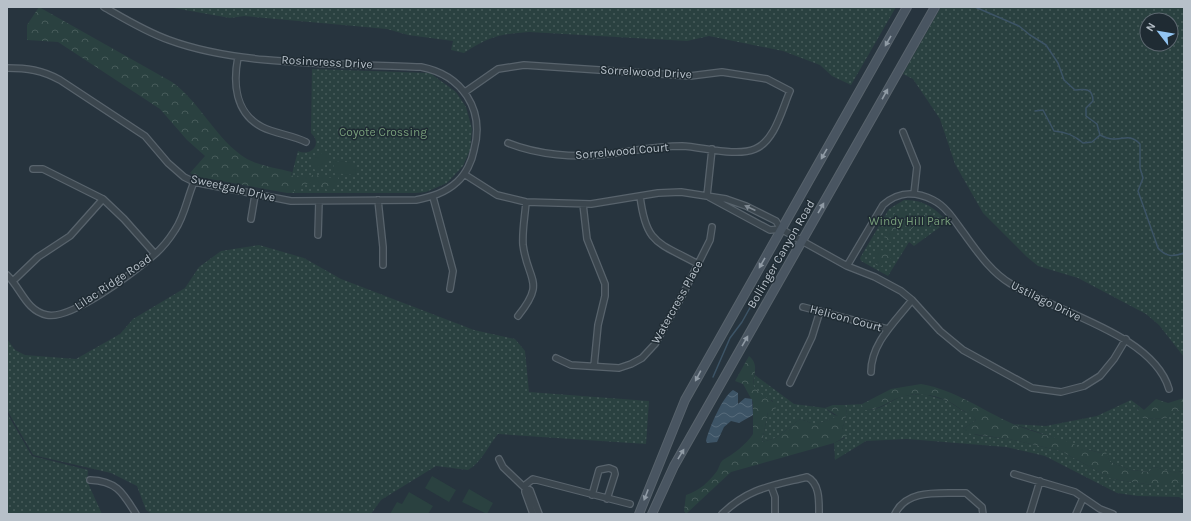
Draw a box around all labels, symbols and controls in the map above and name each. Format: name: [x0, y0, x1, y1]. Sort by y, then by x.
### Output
north arrow: [1139, 12, 1179, 52]
text: N: [1143, 20, 1158, 34]
one-way arrow: [885, 35, 892, 47]
street label: Rosincress Drive: [281, 53, 373, 71]
street label: Sorrelwood Drive: [600, 63, 692, 81]
one-way arrow: [882, 89, 889, 100]
park label: Coyote Crossing: [339, 125, 427, 139]
street label: Sorrelwood Court: [575, 140, 670, 162]
one-way arrow: [821, 148, 827, 160]
street label: Sweetgale Drive: [189, 171, 277, 205]
street label: Bollinger Canyon Road: [744, 197, 818, 311]
one-way arrow: [818, 202, 825, 213]
one-way arrow: [744, 205, 756, 211]
park label: Windy Hill Park: [869, 214, 952, 228]
street label: Lilac Ridge Road: [72, 251, 154, 313]
one-way arrow: [759, 257, 765, 269]
street label: Watercress Place: [648, 258, 706, 346]
street label: Ustilago Drive: [1009, 278, 1083, 324]
street label: Helicon Court: [808, 302, 884, 334]
one-way arrow: [742, 335, 749, 347]
one-way arrow: [695, 370, 701, 382]
one-way arrow: [678, 448, 685, 460]
one-way arrow: [643, 490, 649, 502]

